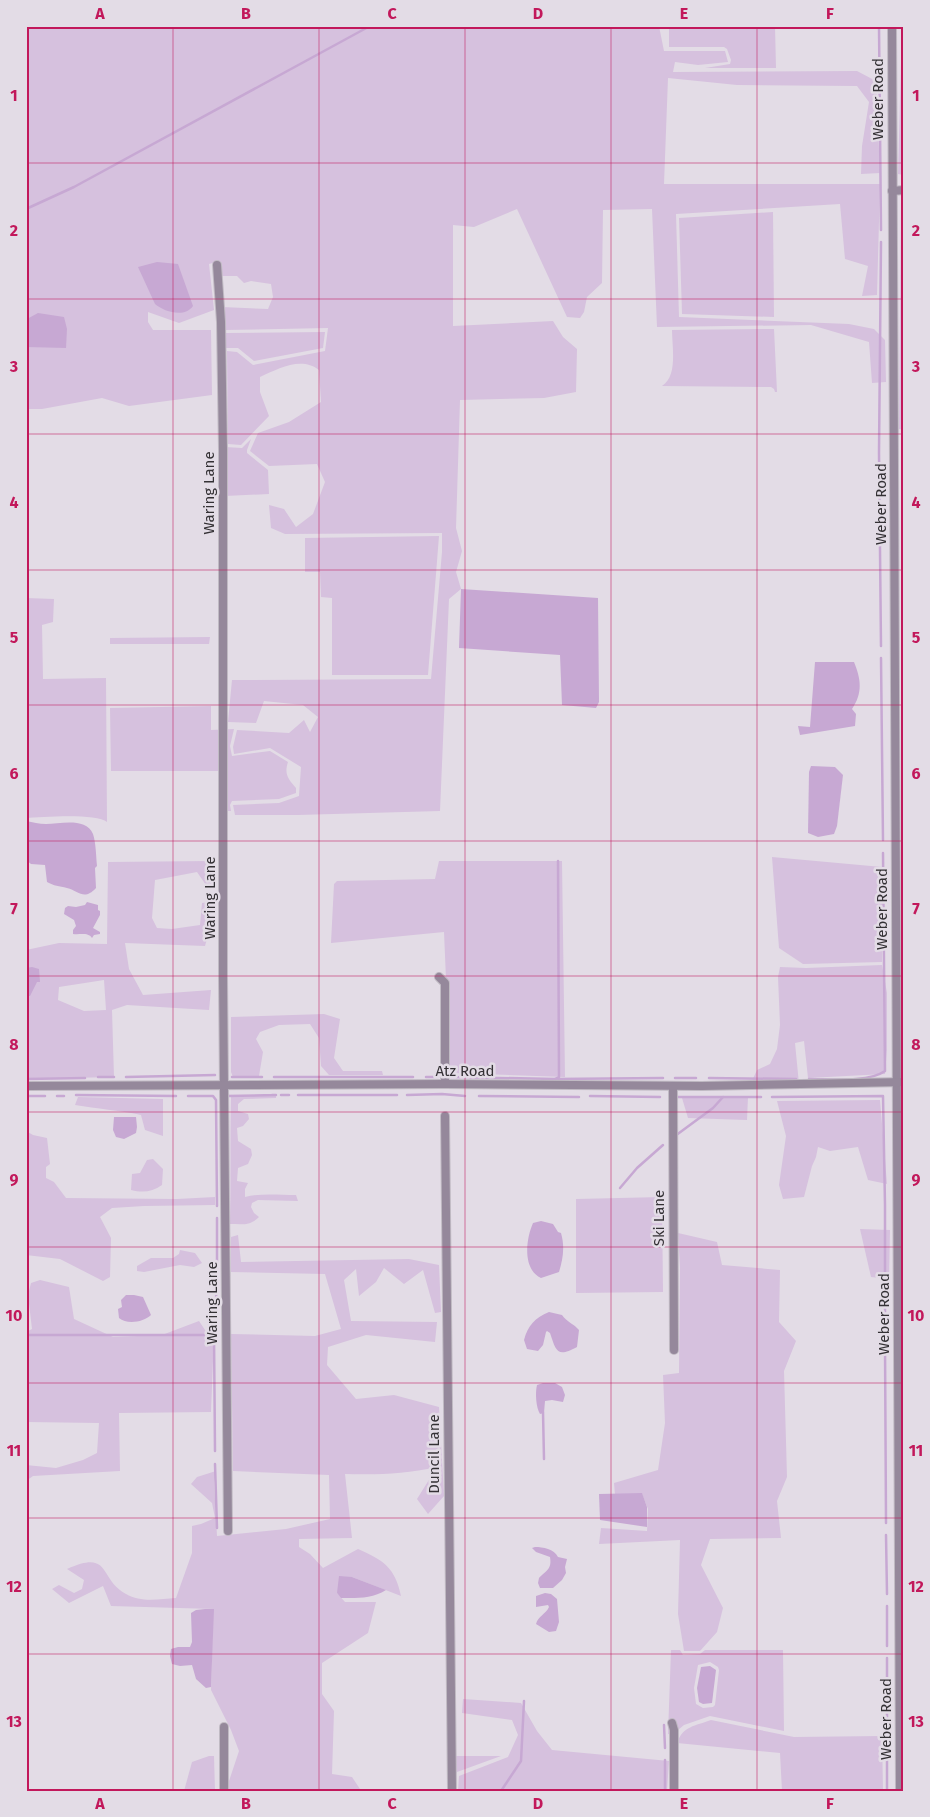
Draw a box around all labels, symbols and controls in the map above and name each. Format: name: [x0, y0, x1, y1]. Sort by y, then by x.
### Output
text: A: [94, 4, 105, 23]
text: B: [241, 4, 251, 23]
text: C: [387, 4, 397, 23]
text: D: [533, 4, 543, 23]
text: E: [680, 4, 688, 23]
text: F: [826, 4, 834, 23]
street label: Weber Road: [869, 58, 887, 140]
text: 1: [10, 86, 18, 105]
text: 1: [912, 86, 920, 105]
text: 2: [10, 221, 18, 240]
text: 2: [912, 221, 920, 240]
text: 3: [9, 357, 18, 376]
text: 3: [911, 357, 920, 376]
street label: Waring Lane: [200, 451, 218, 535]
street label: Weber Road: [872, 463, 890, 545]
text: 4: [9, 493, 19, 512]
text: 4: [911, 493, 921, 512]
text: 5: [10, 628, 19, 647]
text: 5: [912, 628, 921, 647]
text: 6: [9, 764, 19, 783]
text: 6: [911, 764, 921, 783]
street label: Waring Lane: [201, 856, 219, 940]
street label: Weber Road: [873, 868, 891, 950]
text: 7: [10, 899, 18, 918]
text: 7: [912, 899, 920, 918]
text: 8: [9, 1035, 19, 1054]
text: 8: [911, 1035, 921, 1054]
street label: Atz Road: [435, 1062, 495, 1080]
text: 9: [10, 1170, 19, 1189]
text: 9: [912, 1170, 921, 1189]
street label: Ski Lane: [650, 1190, 668, 1246]
street label: Waring Lane: [203, 1261, 221, 1345]
street label: Weber Road: [875, 1273, 893, 1355]
text: 10: [6, 1306, 22, 1325]
text: 10: [908, 1306, 924, 1325]
street label: Duncil Lane: [425, 1414, 443, 1494]
text: 11: [7, 1441, 21, 1460]
text: 11: [909, 1441, 923, 1460]
text: 12: [6, 1577, 22, 1596]
text: 12: [908, 1577, 924, 1596]
street label: Weber Road: [877, 1678, 895, 1760]
text: 13: [6, 1712, 22, 1731]
text: 13: [908, 1712, 924, 1731]
text: A: [94, 1794, 105, 1813]
text: B: [241, 1794, 251, 1813]
text: C: [387, 1794, 397, 1813]
text: D: [533, 1794, 543, 1813]
text: E: [680, 1794, 688, 1813]
text: F: [826, 1794, 834, 1813]

